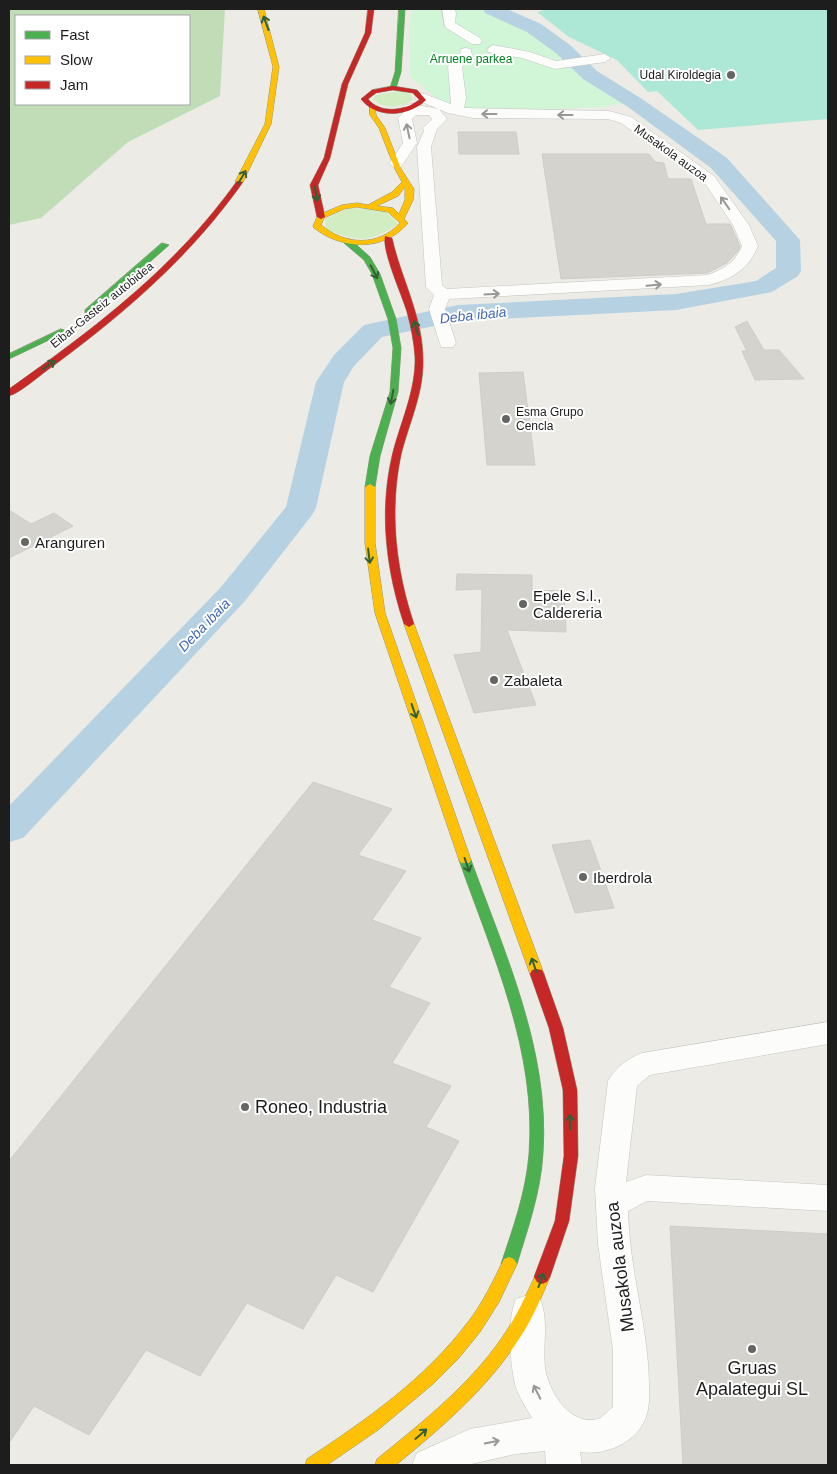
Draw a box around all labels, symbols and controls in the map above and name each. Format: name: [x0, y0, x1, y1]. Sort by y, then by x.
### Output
legend: [15, 15, 190, 105]
one-way arrow: [261, 16, 270, 31]
text: Fast: [60, 26, 90, 43]
text: Slow: [60, 51, 93, 68]
park label: Arruene parkea: [430, 52, 513, 66]
place label: Udal Kiroldegia: [640, 68, 721, 82]
marker: Udal Kiroldegia: [725, 69, 737, 81]
text: Jam: [60, 76, 88, 93]
one-way arrow: [481, 109, 497, 119]
one-way arrow: [558, 110, 574, 120]
street label: Musakola auzoa: [632, 122, 711, 185]
one-way arrow: [402, 124, 412, 140]
one-way arrow: [237, 171, 247, 185]
one-way arrow: [312, 185, 321, 201]
one-way arrow: [720, 196, 730, 210]
street label: Eibar-Gasteiz autobidea: [48, 259, 157, 351]
one-way arrow: [369, 264, 379, 279]
one-way arrow: [646, 280, 662, 289]
one-way arrow: [483, 289, 499, 298]
water label: Deba ibaia: [439, 304, 507, 326]
one-way arrow: [411, 321, 420, 337]
one-way arrow: [42, 360, 56, 370]
one-way arrow: [387, 388, 397, 404]
place label: Esma Grupo Cencla: [516, 405, 584, 433]
marker: Esma Grupo Cencla: [500, 413, 512, 425]
place label: Aranguren: [35, 534, 105, 551]
marker: Aranguren: [19, 536, 31, 548]
one-way arrow: [365, 547, 375, 563]
place label: Epele S.l., Caldereria: [533, 587, 603, 621]
water label: Deba ibaia: [175, 595, 233, 655]
marker: Epele S.l., Caldereria: [517, 598, 529, 610]
place label: Zabaleta: [504, 672, 563, 689]
marker: Zabaleta: [488, 674, 500, 686]
one-way arrow: [410, 703, 419, 719]
one-way arrow: [463, 857, 472, 872]
place label: Iberdrola: [593, 869, 653, 886]
marker: Iberdrola: [577, 871, 589, 883]
one-way arrow: [529, 958, 538, 973]
place label: Roneo, Industria: [255, 1097, 388, 1117]
marker: Roneo, Industria: [239, 1101, 251, 1113]
one-way arrow: [565, 1114, 575, 1130]
street label: Musakola auzoa: [602, 1200, 638, 1333]
one-way arrow: [537, 1273, 546, 1289]
marker: Gruas Apalategui SL: [746, 1343, 758, 1355]
place label: Gruas Apalategui SL: [696, 1358, 808, 1399]
one-way arrow: [532, 1385, 541, 1400]
one-way arrow: [414, 1429, 427, 1440]
one-way arrow: [483, 1437, 499, 1446]

